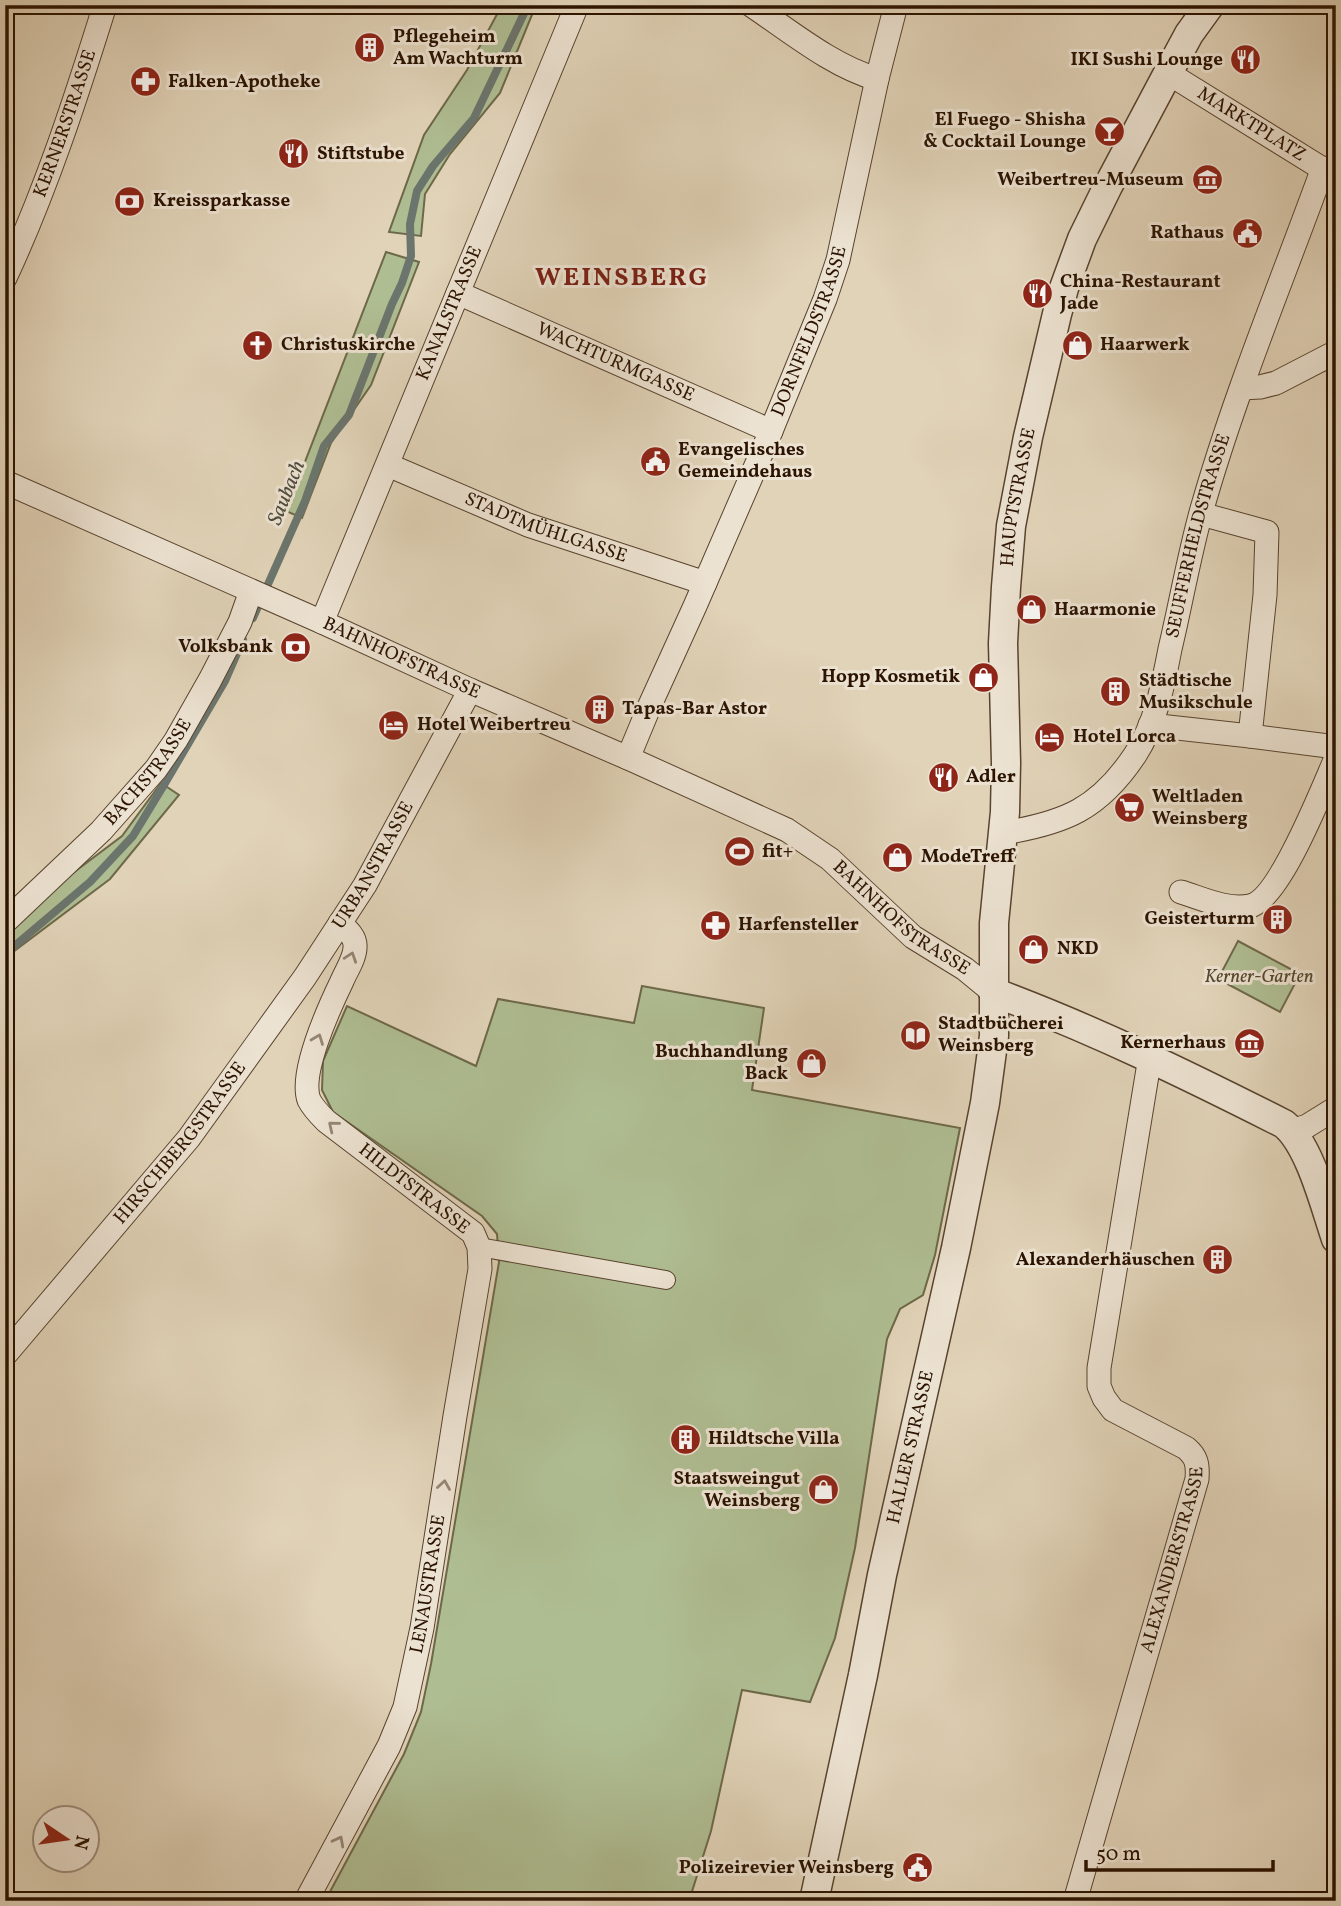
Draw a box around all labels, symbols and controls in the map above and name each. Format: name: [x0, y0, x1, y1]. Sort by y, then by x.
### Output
place label: Pflegeheim Am Wachturm: [393, 24, 523, 72]
building icon: Pflegeheim Am Wachturm: [353, 31, 387, 65]
restaurant icon: IKI Sushi Lounge: [1229, 43, 1263, 77]
street label: KERNERSTRASSE: [28, 46, 103, 201]
place label: IKI Sushi Lounge: [1071, 47, 1223, 73]
pharmacy icon: Falken-Apotheke: [128, 65, 162, 99]
place label: Falken-Apotheke: [168, 69, 321, 95]
street label: MARKTPLATZ: [1192, 81, 1311, 168]
place label: El Fuego - Shisha & Cocktail Lounge: [923, 107, 1086, 155]
bar icon: El Fuego - Shisha & Cocktail Lounge: [1092, 114, 1126, 148]
restaurant icon: Stiftstube: [277, 137, 311, 171]
place label: Stiftstube: [317, 141, 405, 167]
museum icon: Weibertreu-Museum: [1190, 163, 1224, 197]
place label: Weibertreu-Museum: [997, 167, 1184, 193]
bank icon: Kreissparkasse: [113, 184, 147, 218]
place label: Kreissparkasse: [153, 188, 290, 214]
public building icon: Rathaus: [1230, 216, 1264, 250]
place label: Rathaus: [1150, 220, 1224, 246]
street label: KANALSTRASSE: [410, 242, 489, 384]
street label: DORNFELDSTRASSE: [765, 244, 854, 420]
district label: WEINSBERG: [535, 260, 709, 296]
place label: China-Restaurant Jade: [1059, 269, 1221, 317]
restaurant icon: China-Restaurant Jade: [1020, 276, 1054, 310]
street label: WACHTURMGASSE: [532, 316, 699, 409]
church icon: Christuskirche: [241, 328, 275, 362]
shop icon: Haarwerk: [1060, 328, 1094, 362]
place label: Christuskirche: [281, 332, 415, 358]
place label: Haarwerk: [1100, 332, 1190, 358]
street label: HAUPTSTRASSE: [995, 425, 1043, 568]
street label: SEUFFERHELDSTRASSE: [1160, 431, 1237, 641]
place label: Evangelisches Gemeindehaus: [678, 437, 813, 485]
public building icon: Evangelisches Gemeindehaus: [638, 444, 672, 478]
water label: Saubach: [261, 456, 313, 530]
street label: STADTMÜHLGASSE: [460, 486, 630, 570]
shop icon: Haarmonie: [1014, 593, 1048, 627]
place label: Haarmonie: [1054, 597, 1156, 623]
street label: BAHNHOFSTRASSE: [318, 611, 484, 706]
bank icon: Volksbank: [279, 630, 313, 664]
place label: Volksbank: [178, 634, 273, 660]
shop icon: Hopp Kosmetik: [966, 660, 1000, 694]
place label: Hopp Kosmetik: [821, 664, 960, 690]
place label: Städtische Musikschule: [1139, 668, 1253, 716]
building icon: Städtische Musikschule: [1099, 675, 1133, 709]
building icon: Tapas-Bar Astor: [582, 692, 616, 726]
place label: Tapas-Bar Astor: [622, 696, 767, 722]
hotel icon: Hotel Weibertreu: [377, 708, 411, 742]
place label: Hotel Weibertreu: [417, 712, 571, 738]
street label: BACHSTRASSE: [98, 714, 199, 832]
hotel icon: Hotel Lorca: [1033, 720, 1067, 754]
place label: Hotel Lorca: [1073, 724, 1176, 750]
restaurant icon: Adler: [926, 760, 960, 794]
place label: Adler: [966, 764, 1016, 790]
place label: Weltladen Weinsberg: [1152, 784, 1248, 832]
supermarket icon: Weltladen Weinsberg: [1112, 791, 1146, 825]
street label: URBANSTRASSE: [326, 797, 421, 935]
sports icon: fit+: [722, 835, 756, 869]
place label: fit+: [762, 839, 793, 865]
shop icon: ModeTreff: [881, 840, 915, 874]
place label: ModeTreff: [921, 844, 1016, 870]
street label: BAHNHOFSTRASSE: [827, 855, 975, 982]
building icon: Geisterturm: [1261, 902, 1295, 936]
place label: Geisterturm: [1145, 906, 1255, 932]
pharmacy icon: Harfensteller: [698, 908, 732, 942]
place label: Harfensteller: [738, 912, 859, 938]
shop icon: NKD: [1017, 932, 1051, 966]
place label: NKD: [1057, 936, 1099, 962]
one-way arrow: [343, 952, 357, 964]
park label: Kerner-Garten: [1205, 964, 1314, 990]
place label: Stadtbücherei Weinsberg: [938, 1011, 1064, 1059]
library icon: Stadtbücherei Weinsberg: [898, 1018, 932, 1052]
museum icon: Kernerhaus: [1232, 1026, 1266, 1060]
place label: Kernerhaus: [1120, 1030, 1226, 1056]
one-way arrow: [310, 1034, 324, 1046]
place label: Buchhandlung Back: [655, 1039, 788, 1087]
shop icon: Buchhandlung Back: [794, 1046, 828, 1080]
street label: HIRSCHBERGSTRASSE: [108, 1057, 253, 1230]
one-way arrow: [329, 1122, 341, 1135]
street label: HILDTSTRASSE: [353, 1137, 475, 1241]
building icon: Alexanderhäuschen: [1201, 1243, 1235, 1277]
place label: Alexanderhäuschen: [1016, 1247, 1195, 1273]
street label: HALLER STRASSE: [881, 1368, 941, 1526]
building icon: Hildtsche Villa: [668, 1422, 702, 1456]
place label: Hildtsche Villa: [708, 1426, 840, 1452]
place label: Staatsweingut Weinsberg: [674, 1466, 800, 1514]
street label: ALEXANDERSTRASSE: [1134, 1466, 1210, 1656]
shop icon: Staatsweingut Weinsberg: [806, 1473, 840, 1507]
one-way arrow: [436, 1479, 451, 1491]
street label: LENAUSTRASSE: [404, 1513, 452, 1656]
north arrow: [32, 1804, 102, 1874]
scale bar: [1086, 1829, 1273, 1873]
text: N: [66, 1833, 95, 1852]
one-way arrow: [330, 1835, 344, 1848]
text: 50 m: [1096, 1840, 1141, 1869]
public building icon: Polizeirevier Weinsberg: [900, 1851, 934, 1885]
place label: Polizeirevier Weinsberg: [679, 1855, 894, 1881]

